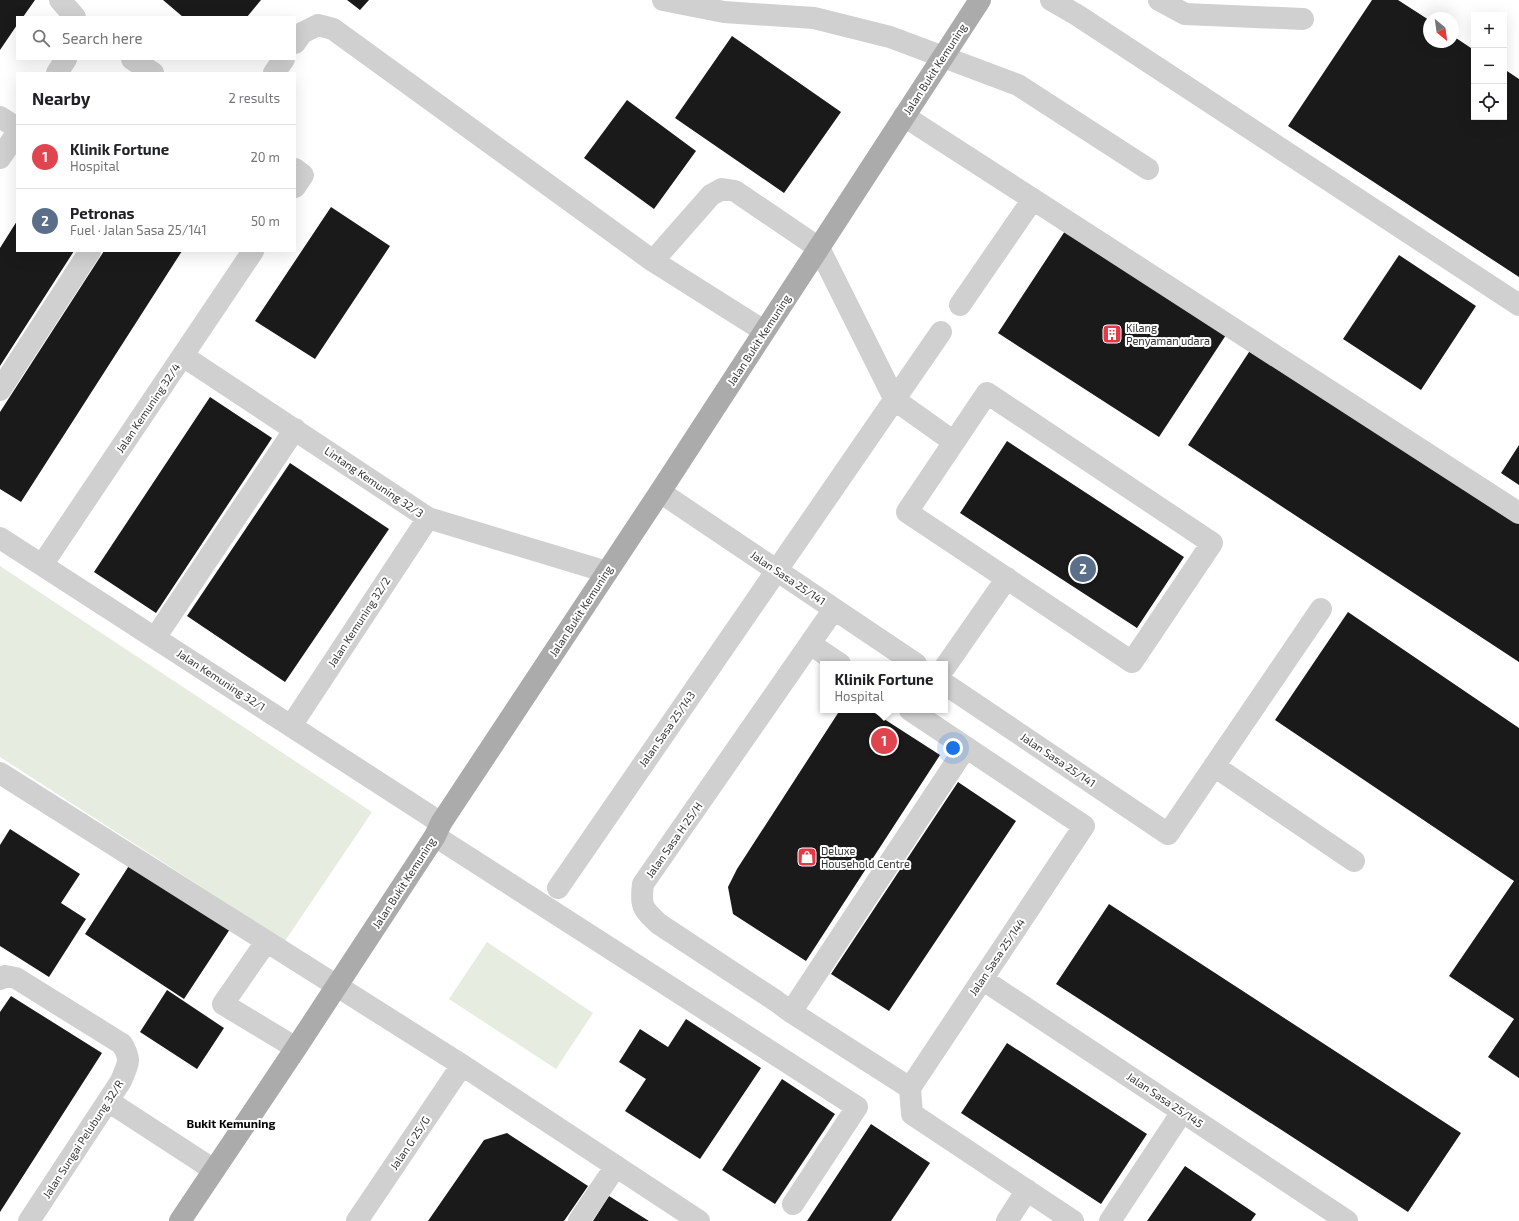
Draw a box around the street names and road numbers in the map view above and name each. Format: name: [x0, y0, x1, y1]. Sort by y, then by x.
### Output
street label: Jalan Bukit Kemuning: [900, 21, 969, 117]
street label: Jalan Bukit Kemuning: [724, 292, 793, 388]
street label: Jalan Kemuning 32/4: [113, 360, 182, 455]
street label: Lintang Kemuning 32/3: [322, 444, 426, 520]
street label: Jalan Sasa 25/141: [748, 548, 828, 607]
street label: Jalan Bukit Kemuning: [546, 563, 615, 659]
street label: Jalan Kemuning 32/2: [325, 574, 392, 669]
street label: Jalan Kemuning 32/1: [175, 646, 268, 713]
street label: Jalan Sasa 25/143: [636, 688, 698, 769]
street label: Jalan Sasa 25/141: [1018, 730, 1098, 789]
street label: Jalan Sasa H 25/H: [643, 799, 704, 880]
street label: Jalan Bukit Kemuning: [369, 835, 438, 931]
street label: Jalan Sasa 25/144: [966, 916, 1027, 998]
street label: Jalan Sasa 25/145: [1125, 1069, 1206, 1130]
street label: Jalan Sungai Pelubung 32/R: [39, 1077, 126, 1200]
street label: Jalan G 25/G: [387, 1113, 432, 1172]

